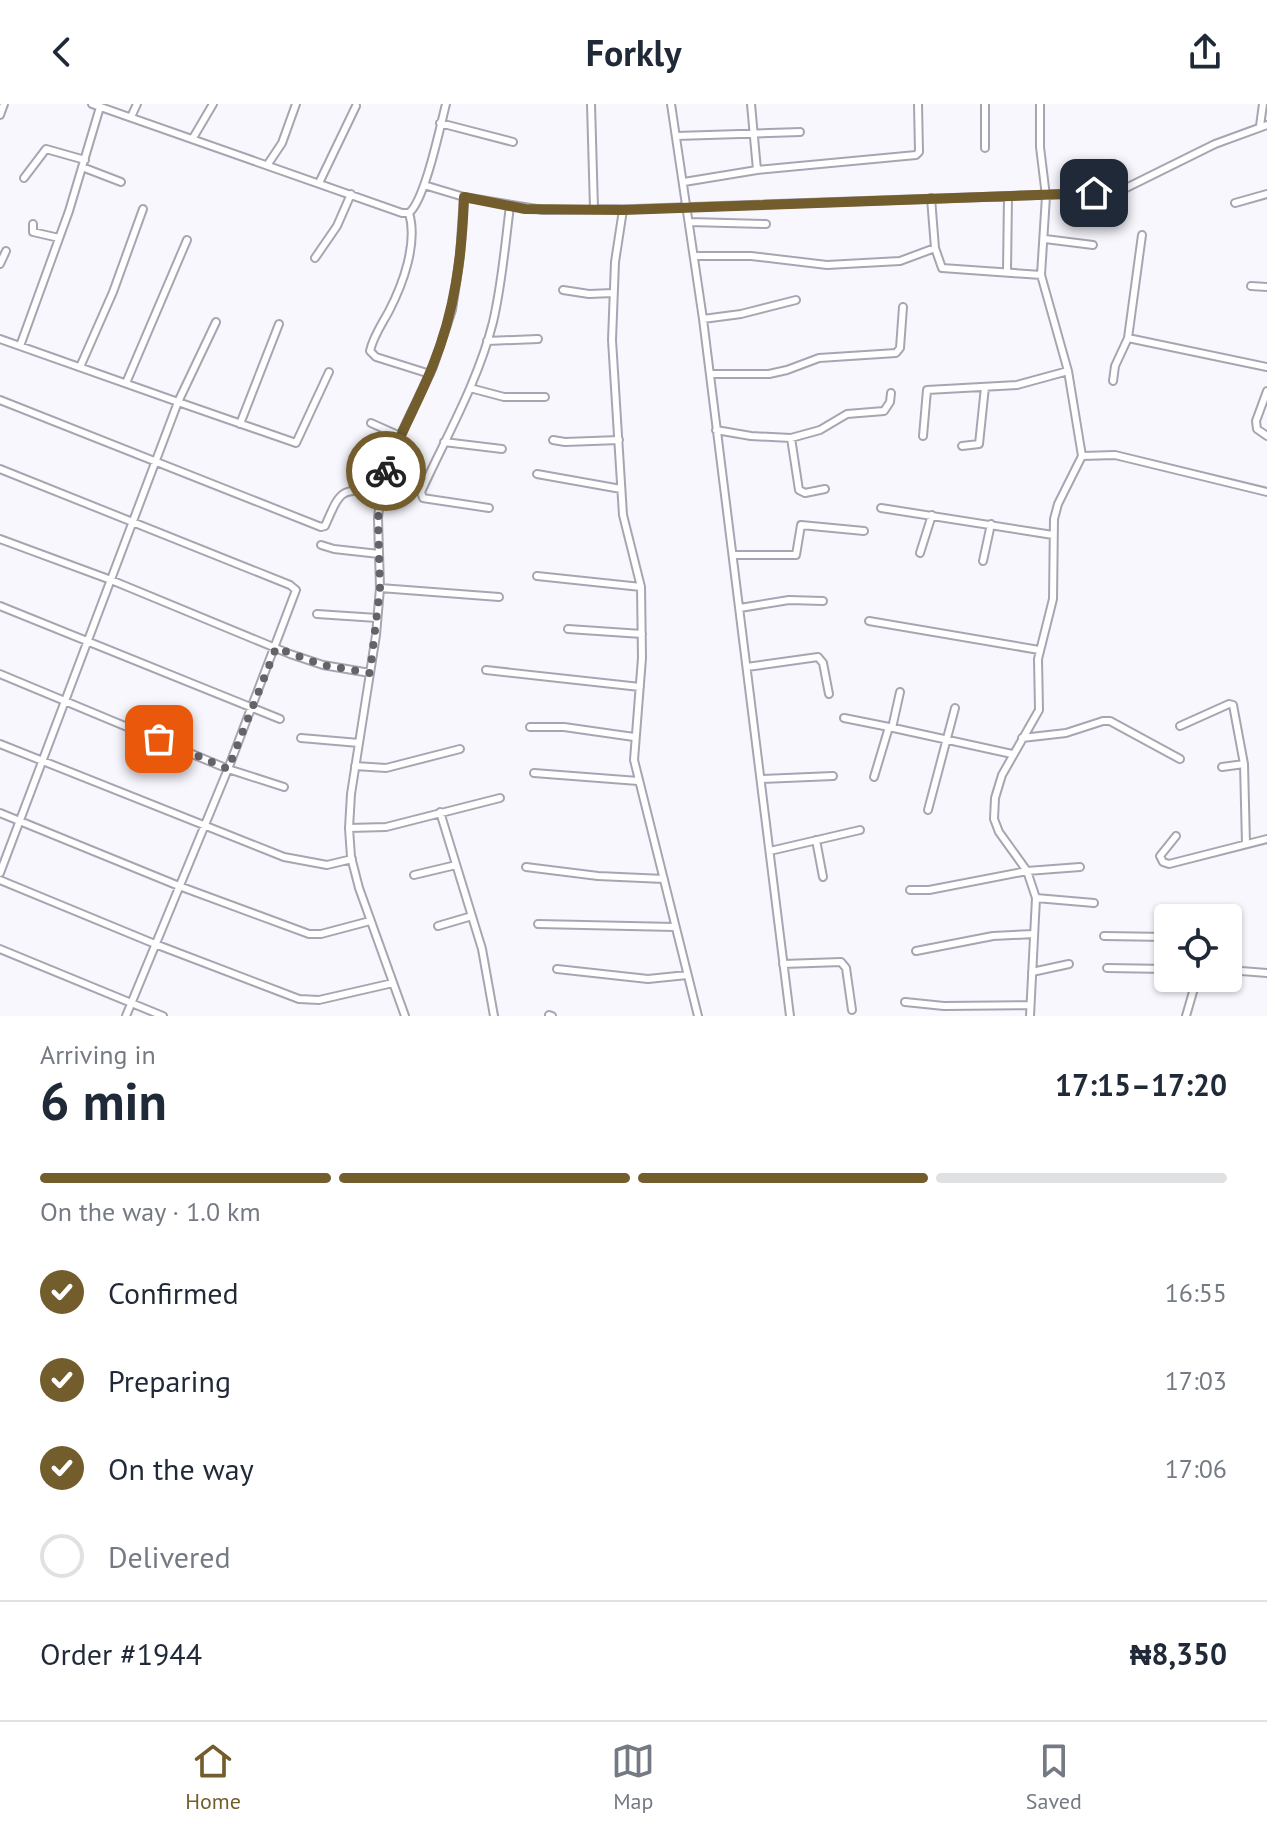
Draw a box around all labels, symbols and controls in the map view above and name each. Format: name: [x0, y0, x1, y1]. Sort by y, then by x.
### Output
text: Forkly: [586, 29, 681, 76]
icon: back: [40, 30, 84, 74]
icon: share: [1183, 30, 1227, 74]
pin: [1060, 159, 1128, 227]
icon: home: [1072, 171, 1116, 215]
courier: [346, 431, 426, 511]
icon: bike: [364, 449, 408, 493]
pin: [125, 705, 193, 773]
icon: bag: [137, 717, 181, 761]
map controls: [1154, 904, 1242, 992]
button: locate: [1154, 904, 1242, 992]
text: Arriving in: [40, 1038, 156, 1071]
text: 17:15–17:20: [1055, 1065, 1227, 1104]
text: 6 min: [40, 1067, 167, 1134]
text: On the way · 1.0 km: [40, 1195, 261, 1228]
icon: check: [40, 1270, 84, 1314]
text: Confirmed: [108, 1273, 239, 1312]
text: 16:55: [1165, 1276, 1227, 1309]
icon: check: [40, 1358, 84, 1402]
text: Preparing: [108, 1361, 231, 1400]
text: 17:03: [1165, 1364, 1227, 1397]
icon: check: [40, 1446, 84, 1490]
text: On the way: [108, 1449, 254, 1488]
text: 17:06: [1165, 1452, 1227, 1485]
text: Delivered: [108, 1537, 231, 1576]
text: Order #1944: [40, 1634, 202, 1673]
text: ₦8,350: [1130, 1634, 1227, 1673]
tab: Home: [185, 1739, 241, 1815]
tab: Map: [611, 1739, 655, 1815]
tab: Saved: [1026, 1739, 1082, 1815]

